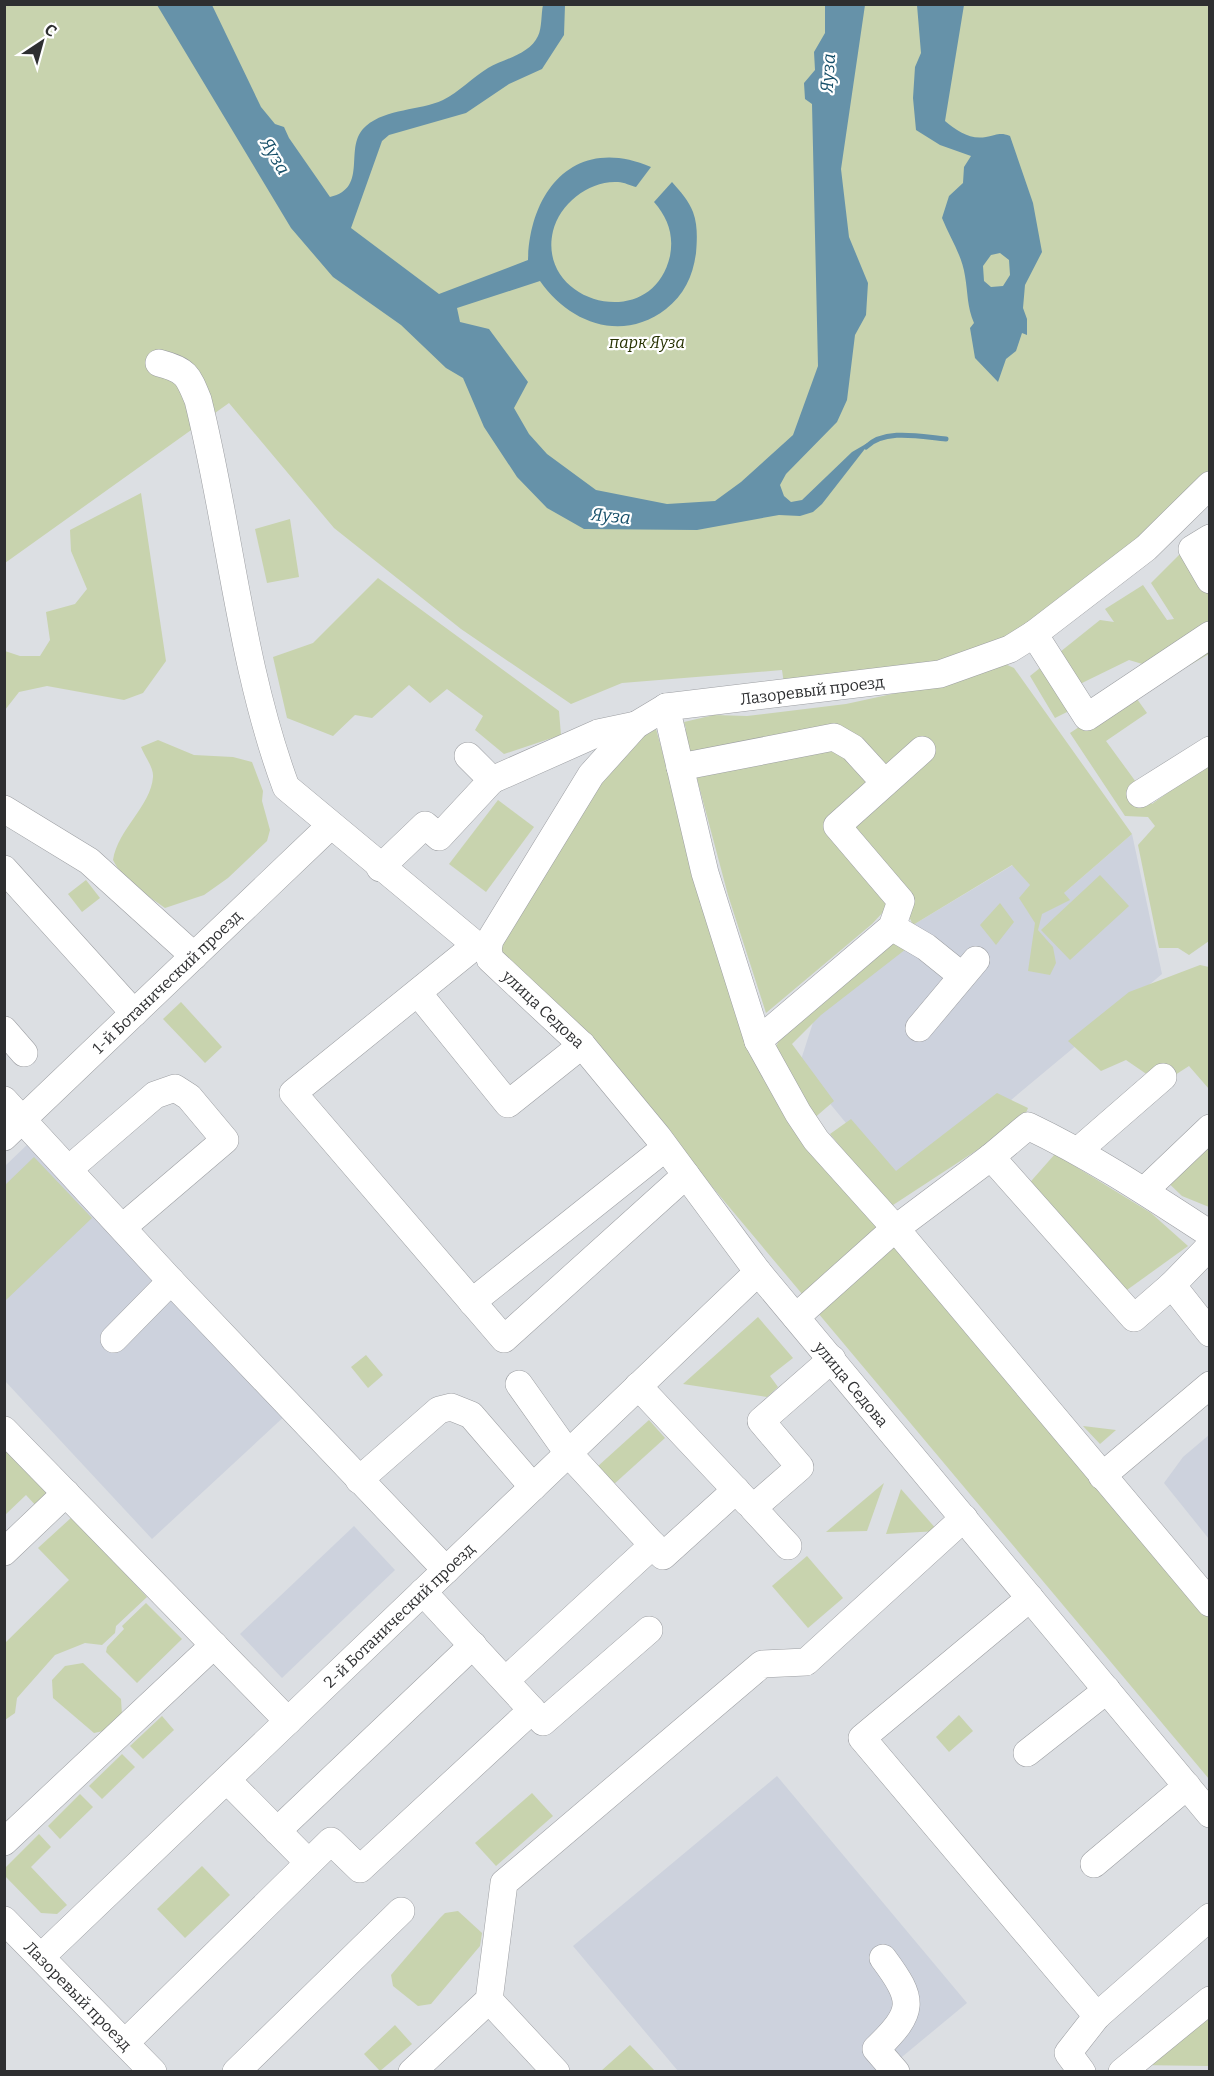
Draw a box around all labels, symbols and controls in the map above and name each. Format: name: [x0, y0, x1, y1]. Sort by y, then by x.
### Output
north arrow: [12, 12, 72, 72]
text: С: [41, 20, 60, 41]
water label: Яуза: [816, 53, 840, 94]
water label: Яуза: [255, 133, 295, 179]
park label: парк Яуза: [608, 333, 685, 352]
water label: Яуза: [589, 503, 632, 529]
street label: Лазоревый проезд: [739, 672, 886, 709]
street label: 1-й Ботанический проезд: [89, 906, 246, 1058]
street label: улица Седова: [498, 966, 588, 1052]
street label: улица Седова: [809, 1337, 892, 1431]
street label: 2-й Ботанический проезд: [320, 1539, 479, 1692]
street label: Лазоревый проезд: [20, 1937, 136, 2055]

